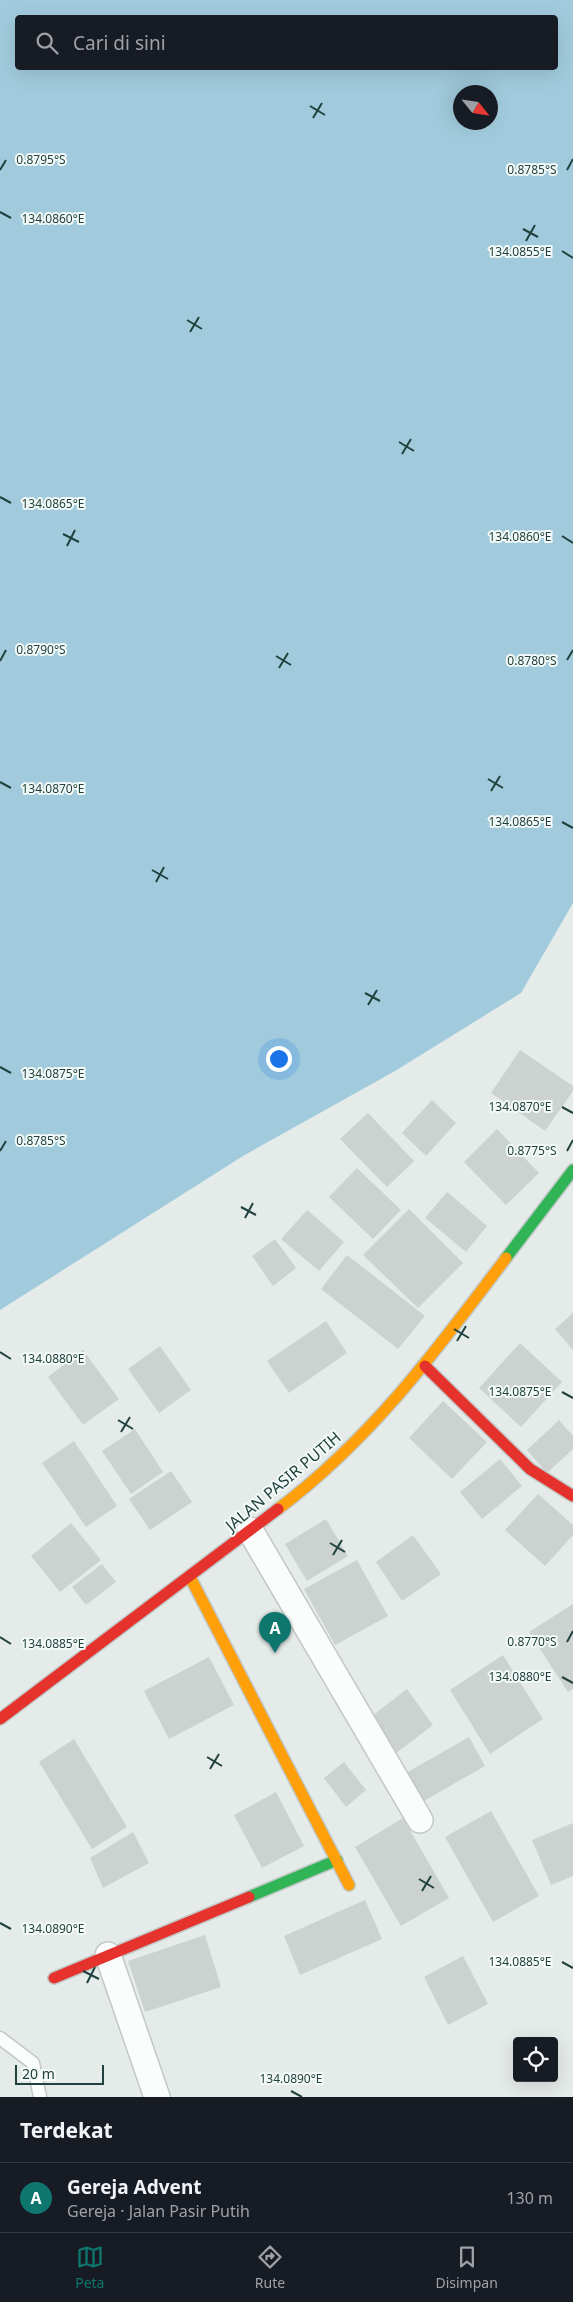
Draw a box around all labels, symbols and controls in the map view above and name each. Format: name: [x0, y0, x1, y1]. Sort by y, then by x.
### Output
search box: [15, 15, 558, 70]
icon: search: [33, 29, 61, 57]
text: Cari di sini: [73, 30, 166, 56]
north arrow: [453, 85, 498, 130]
text: 0.8795°S: [16, 151, 66, 168]
text: 0.8785°S: [507, 161, 557, 178]
text: 134.0860°E: [21, 210, 85, 227]
text: 134.0855°E: [488, 243, 552, 260]
text: 134.0865°E: [21, 495, 85, 512]
text: 134.0860°E: [488, 528, 552, 545]
text: 0.8790°S: [16, 641, 66, 658]
text: 0.8780°S: [507, 652, 557, 669]
text: 134.0870°E: [21, 780, 85, 797]
text: 134.0865°E: [488, 813, 552, 830]
your location: [266, 1046, 292, 1072]
text: 134.0875°E: [21, 1065, 85, 1082]
text: 134.0870°E: [488, 1098, 552, 1115]
text: 0.8785°S: [16, 1132, 66, 1149]
text: 0.8775°S: [507, 1142, 557, 1159]
text: 134.0880°E: [21, 1350, 85, 1367]
text: 134.0875°E: [488, 1383, 552, 1400]
street label: JALAN PASIR PUTIH: [219, 1426, 345, 1537]
pin: A: [259, 1612, 291, 1653]
text: 0.8770°S: [507, 1633, 557, 1650]
text: 134.0885°E: [21, 1635, 85, 1652]
text: 134.0880°E: [488, 1668, 552, 1685]
text: 134.0890°E: [21, 1920, 85, 1937]
text: 134.0885°E: [488, 1953, 552, 1970]
map controls: [513, 2037, 558, 2082]
button: locate: [513, 2037, 558, 2082]
scale bar: [15, 2062, 104, 2085]
text: 20 m: [22, 2064, 55, 2083]
text: 134.0890°E: [259, 2070, 323, 2087]
text: Terdekat: [20, 2116, 113, 2144]
text: Gereja Advent: [67, 2174, 201, 2200]
text: A: [30, 2187, 42, 2209]
text: 130 m: [506, 2187, 553, 2209]
text: Gereja · Jalan Pasir Putih: [67, 2200, 250, 2222]
tab: Peta: [75, 2243, 104, 2292]
tab: Rute: [255, 2243, 285, 2292]
tab: Disimpan: [435, 2243, 498, 2292]

